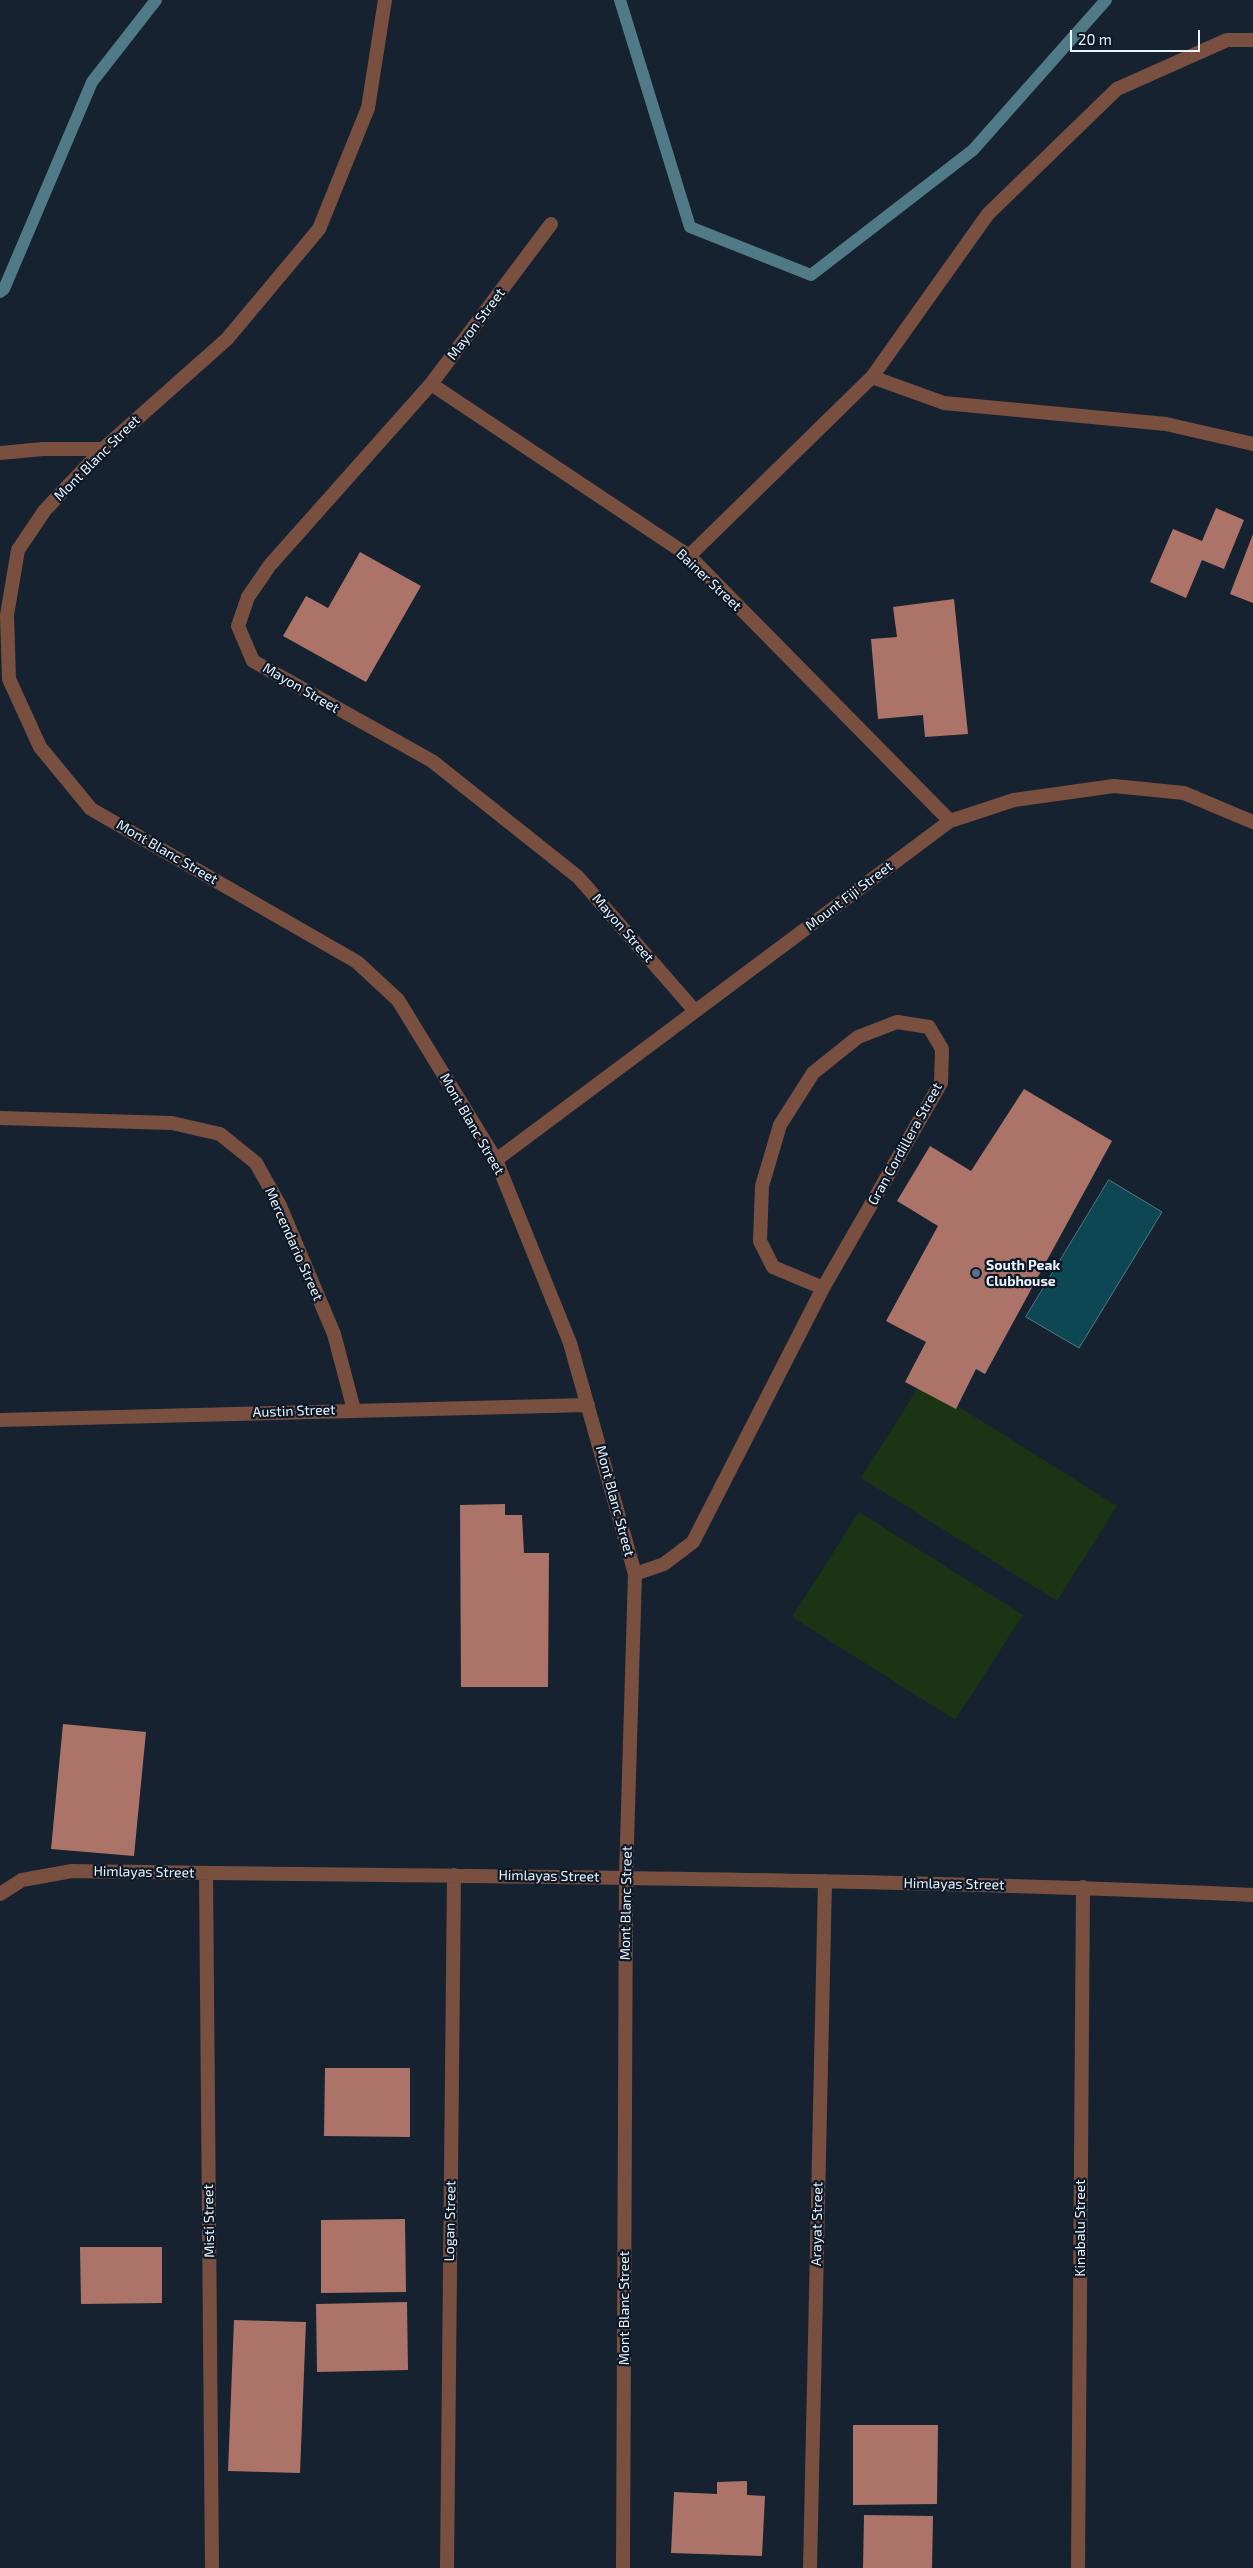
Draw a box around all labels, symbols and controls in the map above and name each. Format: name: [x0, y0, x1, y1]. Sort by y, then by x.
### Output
scale bar: [1073, 20, 1203, 52]
text: 20 m: [1078, 30, 1112, 48]
street label: Mayon Street: [444, 285, 508, 363]
street label: Mont Blanc Street: [51, 412, 143, 504]
street label: Bainer Street: [673, 546, 745, 614]
street label: Mayon Street: [260, 659, 342, 717]
street label: Mont Blanc Street: [113, 816, 221, 888]
street label: Mount Fiji Street: [802, 858, 896, 934]
street label: Mayon Street: [589, 890, 657, 966]
street label: Mont Blanc Street: [436, 1070, 508, 1178]
street label: Gran Cordillera Street: [864, 1080, 946, 1208]
street label: Mercendario Street: [261, 1185, 327, 1303]
place label: South Peak Clubhouse: [986, 1257, 1060, 1290]
marker: South Peak Clubhouse: [970, 1267, 982, 1279]
street label: Austin Street: [252, 1401, 336, 1421]
street label: Mont Blanc Street: [592, 1444, 638, 1558]
street label: Mont Blanc Street: [617, 1846, 635, 1960]
street label: Himlayas Street: [93, 1863, 195, 1881]
street label: Himlayas Street: [498, 1867, 600, 1885]
street label: Himlayas Street: [903, 1875, 1005, 1893]
street label: Kinabalu Street: [1072, 2179, 1088, 2277]
street label: Logan Street: [441, 2181, 459, 2261]
street label: Arayat Street: [808, 2182, 826, 2266]
street label: Misti Street: [200, 2184, 218, 2258]
street label: Mont Blanc Street: [616, 2251, 632, 2365]

